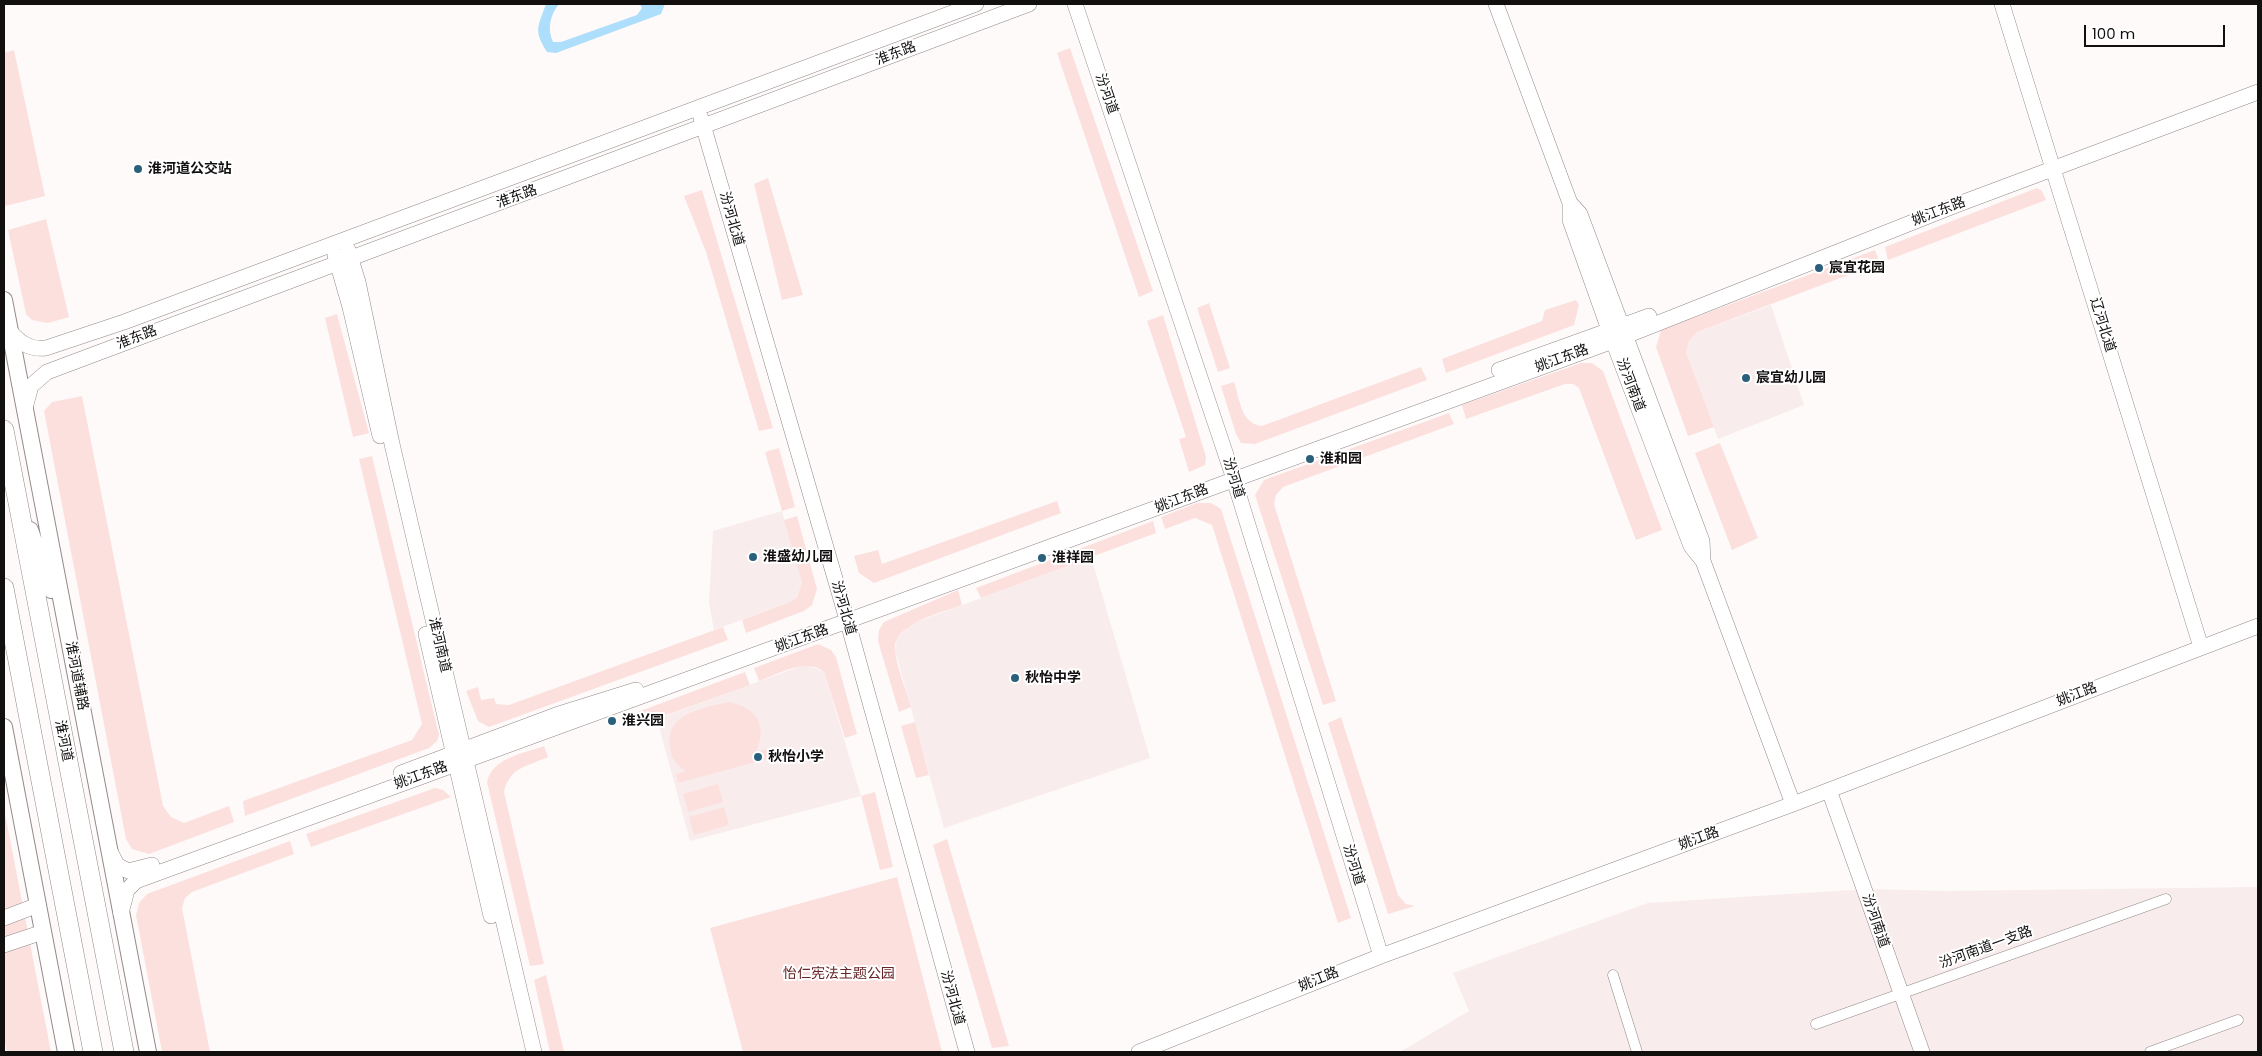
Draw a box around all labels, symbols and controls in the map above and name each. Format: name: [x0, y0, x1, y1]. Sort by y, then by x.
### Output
scale bar: [2087, 15, 2228, 47]
text: 100 m: [2092, 23, 2135, 44]
street label: 淮东路: [873, 39, 919, 69]
street label: 汾河道: [1091, 71, 1121, 117]
place label: 淮河道公交站: [148, 161, 232, 177]
marker: 淮河道公交站: [132, 163, 144, 175]
street label: 淮东路: [494, 182, 540, 212]
street label: 汾河北道: [715, 190, 747, 248]
street label: 姚江东路: [1910, 194, 1968, 230]
place label: 宸宜花园: [1829, 260, 1885, 276]
marker: 宸宜花园: [1813, 262, 1825, 274]
street label: 辽河北道: [2086, 296, 2118, 354]
street label: 淮东路: [114, 323, 160, 353]
street label: 姚江东路: [1533, 342, 1591, 376]
street label: 汾河南道: [1612, 356, 1648, 414]
place label: 宸宜幼儿园: [1756, 370, 1826, 386]
marker: 宸宜幼儿园: [1740, 372, 1752, 384]
place label: 淮和园: [1320, 451, 1362, 467]
marker: 淮和园: [1304, 453, 1316, 465]
street label: 汾河道: [1219, 455, 1247, 501]
street label: 姚江东路: [1153, 481, 1211, 517]
place label: 淮盛幼儿园: [763, 549, 833, 565]
place label: 淮祥园: [1052, 550, 1094, 566]
marker: 淮盛幼儿园: [747, 551, 759, 563]
marker: 淮祥园: [1036, 552, 1048, 564]
street label: 汾河北道: [827, 579, 859, 637]
street label: 淮河南道: [425, 616, 453, 674]
street label: 姚江东路: [773, 622, 831, 656]
street label: 淮河道辅路: [61, 640, 91, 712]
place label: 秋怡中学: [1025, 670, 1081, 686]
marker: 秋怡中学: [1009, 672, 1021, 684]
street label: 姚江路: [2054, 680, 2100, 710]
place label: 淮兴园: [622, 713, 664, 729]
marker: 淮兴园: [606, 715, 618, 727]
street label: 淮河道: [51, 719, 75, 763]
place label: 秋怡小学: [768, 749, 824, 765]
marker: 秋怡小学: [752, 751, 764, 763]
street label: 姚江东路: [392, 759, 450, 793]
street label: 姚江路: [1676, 824, 1722, 854]
street label: 汾河道: [1339, 842, 1367, 888]
street label: 汾河南道: [1858, 892, 1892, 950]
street label: 汾河南道一支路: [1937, 923, 2035, 973]
street label: 姚江路: [1296, 964, 1342, 996]
park label: 怡仁宪法主题公园: [783, 966, 895, 982]
street label: 汾河北道: [937, 969, 967, 1027]

